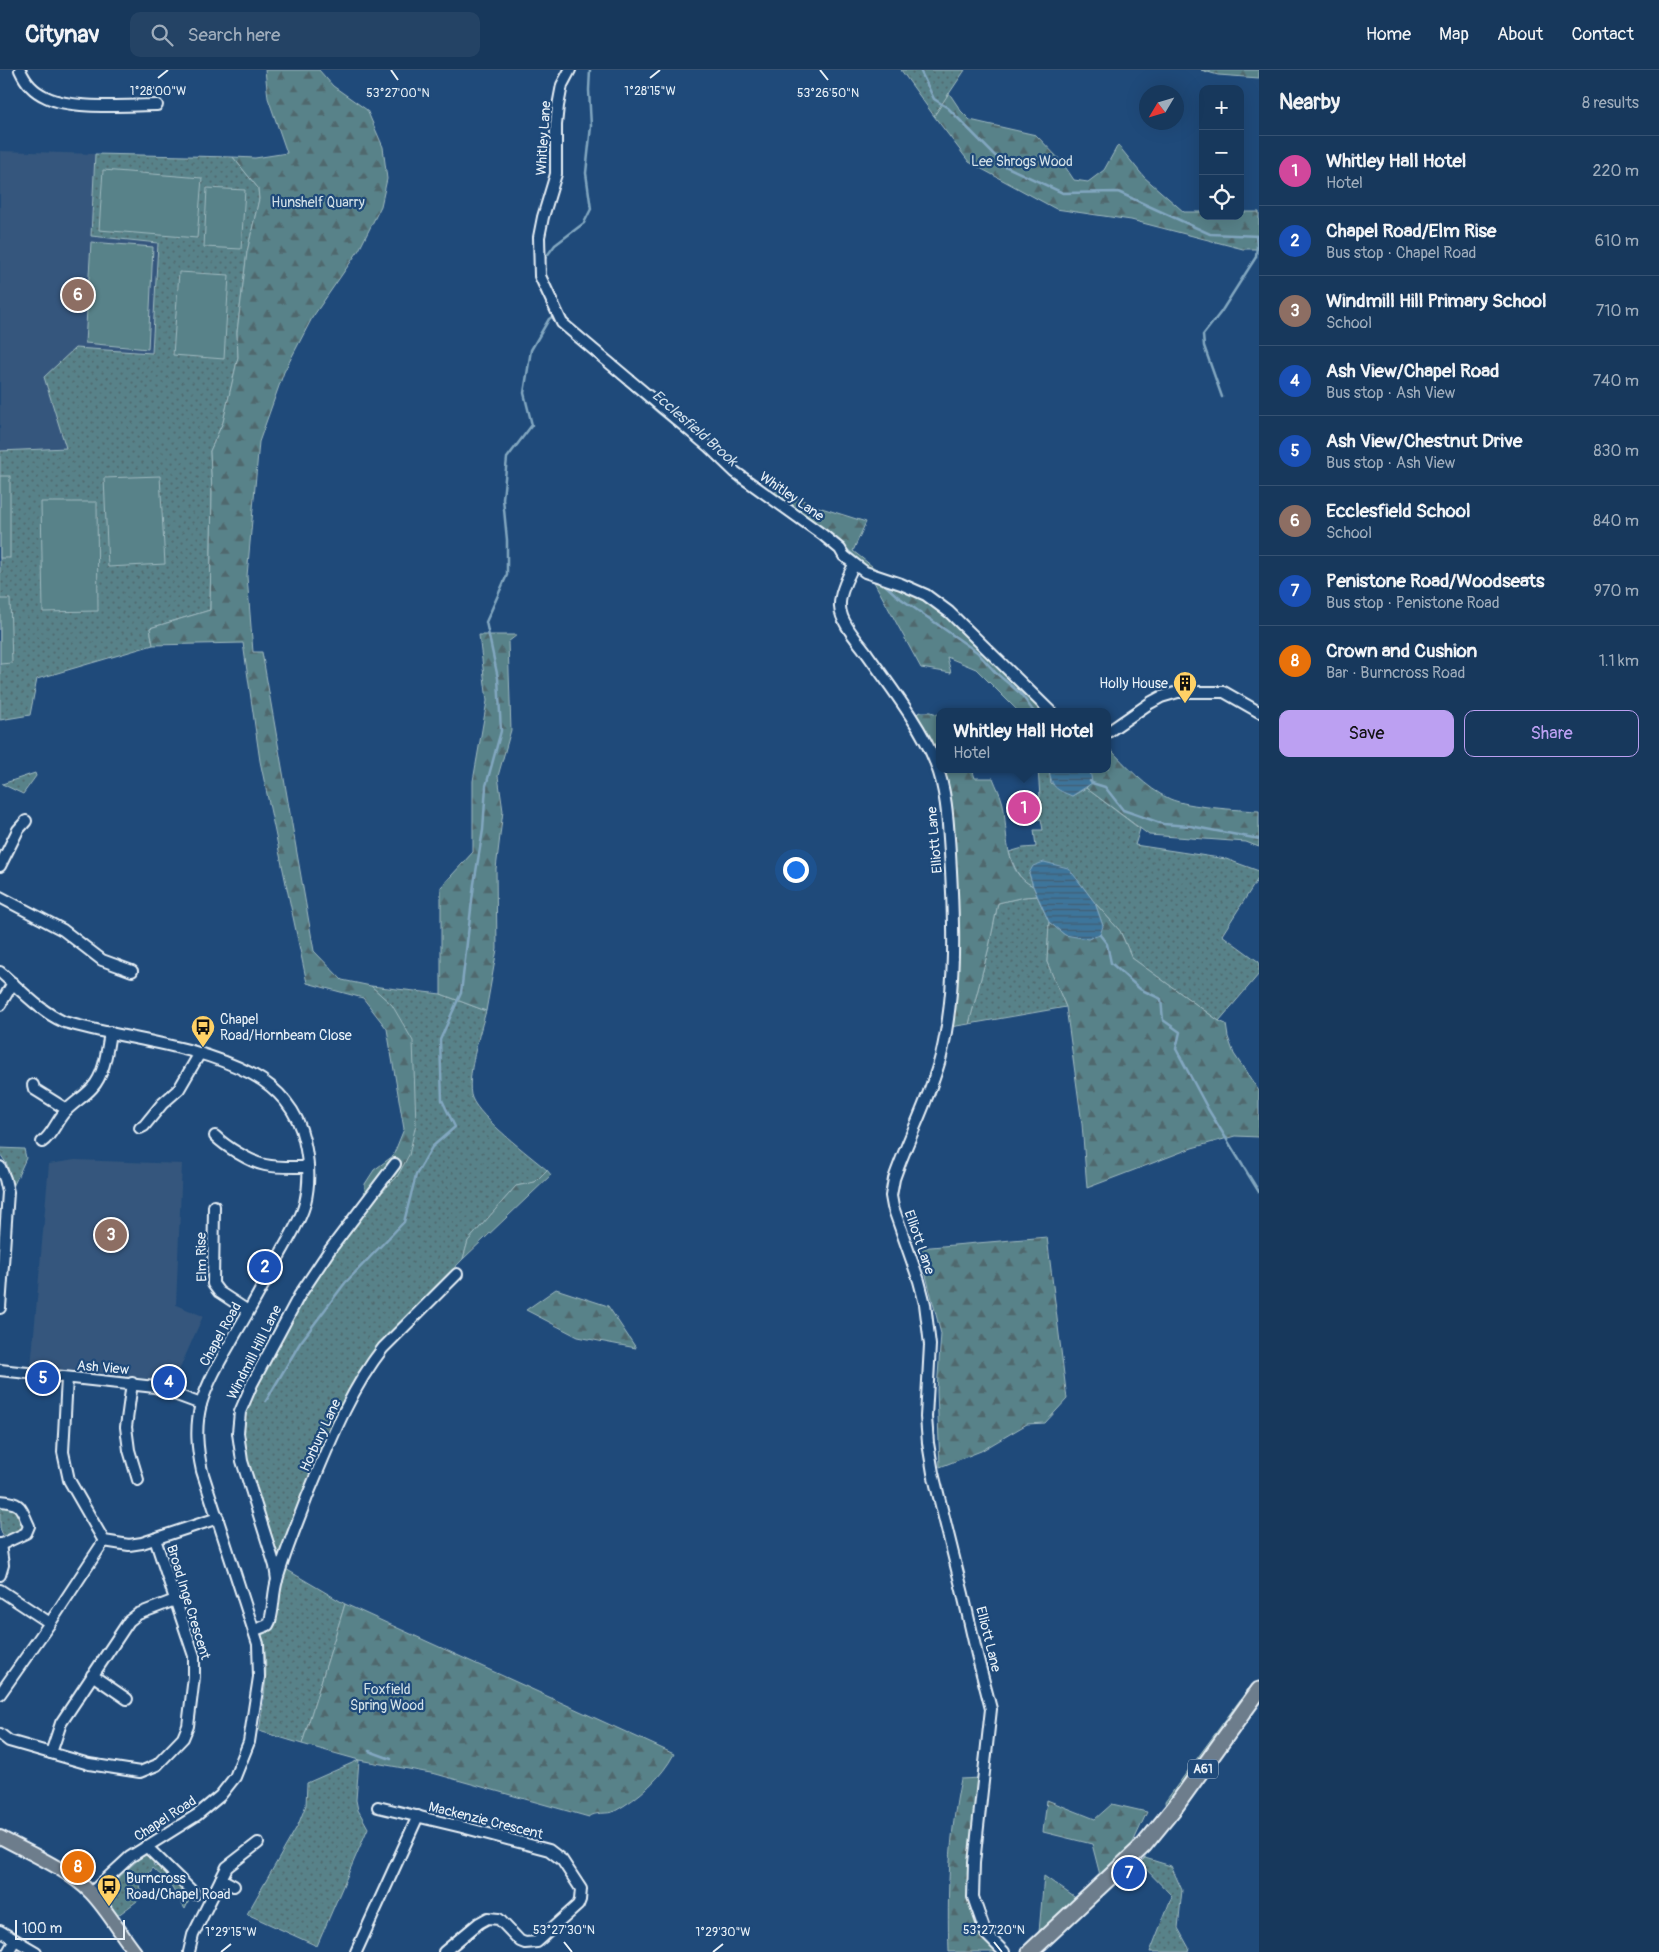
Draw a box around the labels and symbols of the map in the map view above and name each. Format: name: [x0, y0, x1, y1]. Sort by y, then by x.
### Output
text: 1°28'00"W: [130, 84, 186, 99]
text: 1°28'15"W: [624, 84, 676, 99]
north arrow: [1139, 85, 1184, 130]
text: 53°27'00"N: [366, 86, 430, 101]
text: 53°26'50"N: [797, 86, 859, 101]
street label: Whitley Lane: [532, 100, 555, 176]
park label: Lee Shrogs Wood: [971, 153, 1073, 170]
park label: Hunshelf Quarry: [271, 194, 365, 211]
pin: 6: [62, 276, 94, 314]
water label: Ecclesfield Brook: [648, 386, 743, 472]
street label: Whitley Lane: [756, 468, 827, 525]
building icon: Holly House: [1172, 670, 1198, 704]
place label: Holly House: [1099, 675, 1168, 692]
pin: 1: [1008, 789, 1040, 827]
street label: Elliott Lane: [923, 806, 946, 874]
your location: [783, 857, 809, 883]
place label: Chapel Road/Hornbeam Close: [220, 1011, 352, 1044]
bus stop icon: Chapel Road/Hornbeam Close: [190, 1014, 216, 1048]
street label: Elliott Lane: [901, 1208, 939, 1277]
pin: 3: [95, 1216, 127, 1254]
street label: Elm Rise: [193, 1232, 210, 1282]
pin: 2: [249, 1248, 281, 1286]
street label: Chapel Road: [196, 1299, 245, 1369]
street label: Windmill Hill Lane: [223, 1302, 286, 1402]
street label: Ash View: [76, 1357, 130, 1378]
pin: 5: [27, 1359, 59, 1397]
pin: 4: [153, 1363, 185, 1401]
street label: Horbury Lane: [296, 1396, 345, 1474]
street label: Broad Inge Crescent: [163, 1543, 214, 1662]
street label: Elliott Lane: [972, 1605, 1005, 1674]
park label: Foxfield Spring Wood: [350, 1681, 424, 1714]
road number: A61: [1188, 1760, 1218, 1778]
street label: Chapel Road: [131, 1792, 200, 1845]
street label: Mackenzie Crescent: [427, 1798, 545, 1843]
pin: 8: [62, 1848, 94, 1886]
pin: 7: [1113, 1854, 1145, 1892]
place label: Burncross Road/Chapel Road: [126, 1870, 231, 1903]
bus stop icon: Burncross Road/Chapel Road: [96, 1873, 122, 1907]
scale bar: [15, 1917, 125, 1940]
text: 53°27'30"N: [533, 1923, 595, 1938]
text: 53°27'20"N: [963, 1923, 1025, 1938]
text: 1°29'15"W: [205, 1925, 257, 1940]
text: 1°29'30"W: [695, 1925, 751, 1940]

